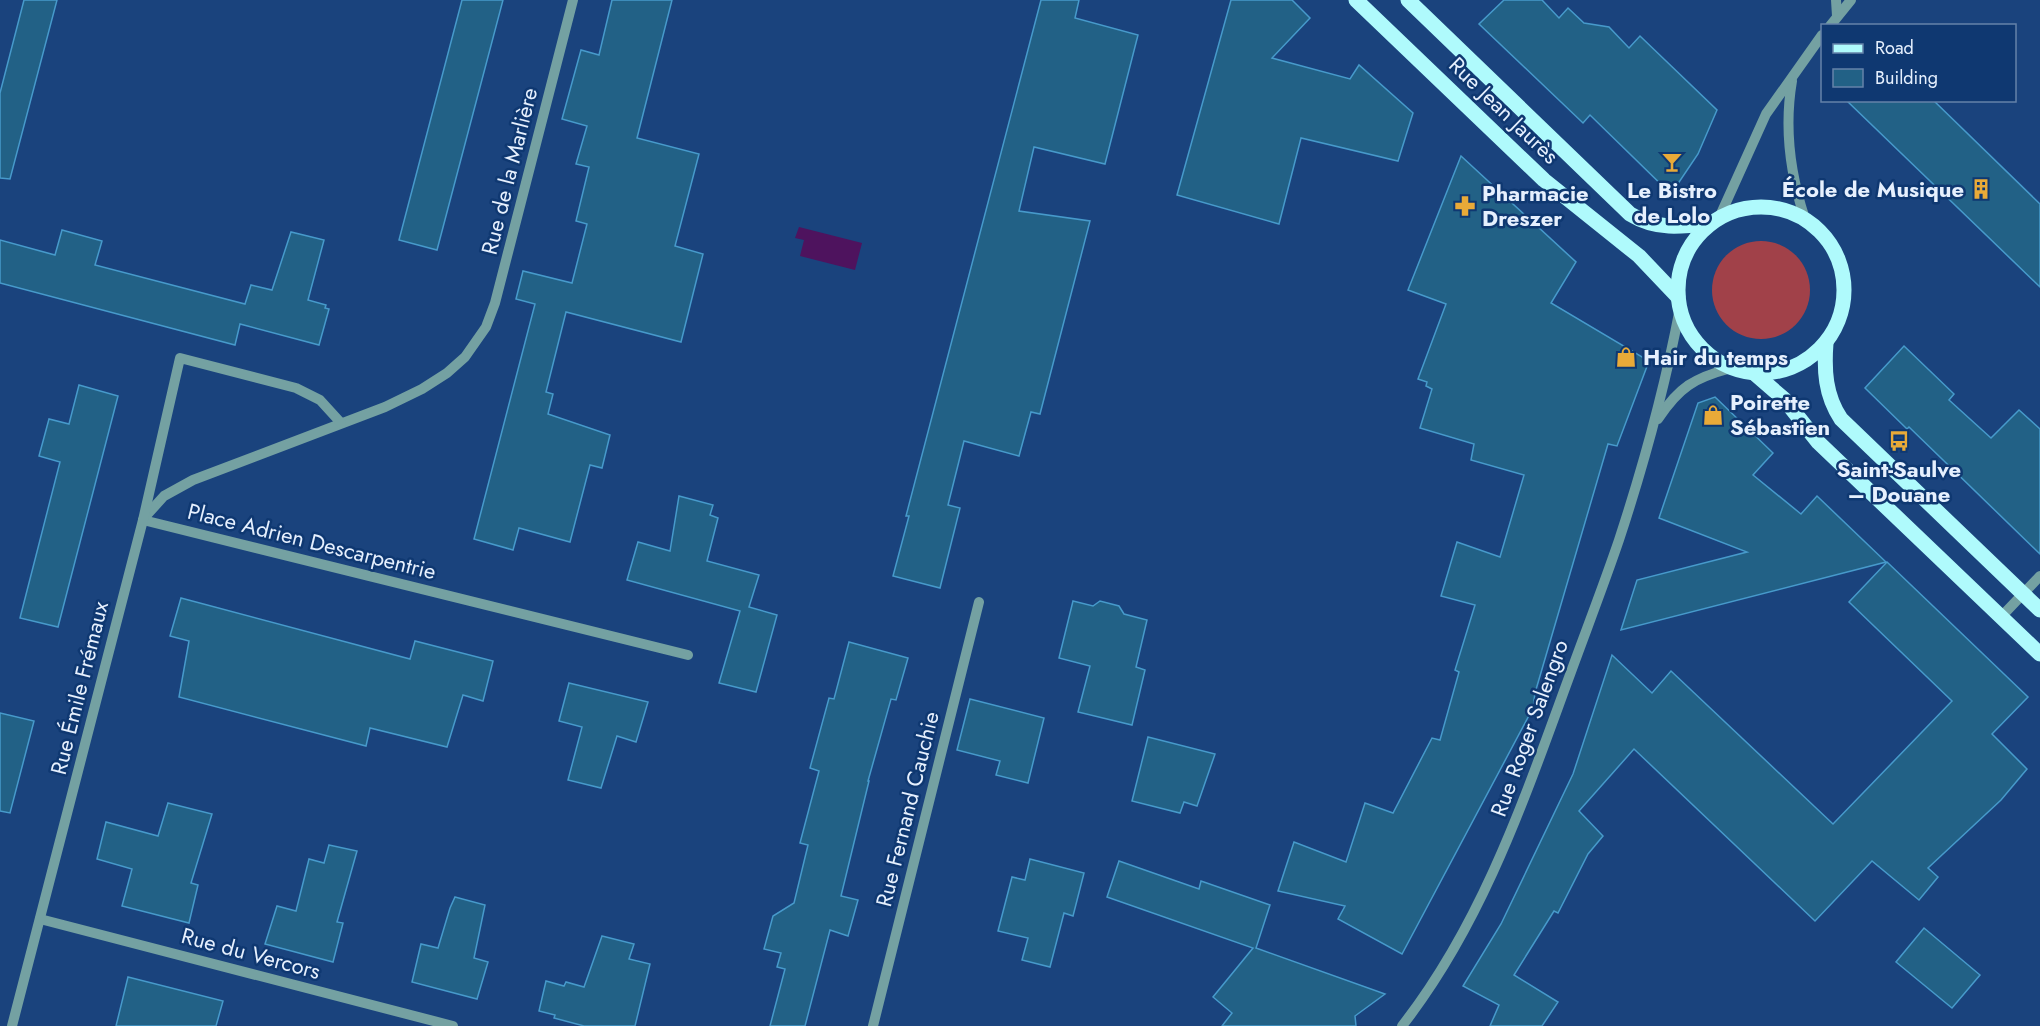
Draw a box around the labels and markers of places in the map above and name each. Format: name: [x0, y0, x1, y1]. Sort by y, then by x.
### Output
bar icon: Le Bistro de Lolo: [1660, 150, 1684, 174]
place label: École de Musique: [1782, 173, 1964, 205]
place label: Le Bistro de Lolo: [1627, 174, 1717, 231]
place label: Pharmacie Dreszer: [1482, 177, 1589, 234]
building icon: École de Musique: [1969, 177, 1993, 201]
pharmacy icon: Pharmacie Dreszer: [1453, 194, 1477, 218]
place label: Hair du temps: [1643, 341, 1788, 373]
shop icon: Hair du temps: [1614, 345, 1638, 369]
place label: Poirette Sébastien: [1730, 386, 1830, 443]
shop icon: Poirette Sébastien: [1701, 403, 1725, 427]
bus stop icon: Saint-Saulve – Douane: [1887, 429, 1911, 453]
place label: Saint-Saulve – Douane: [1837, 453, 1961, 510]

